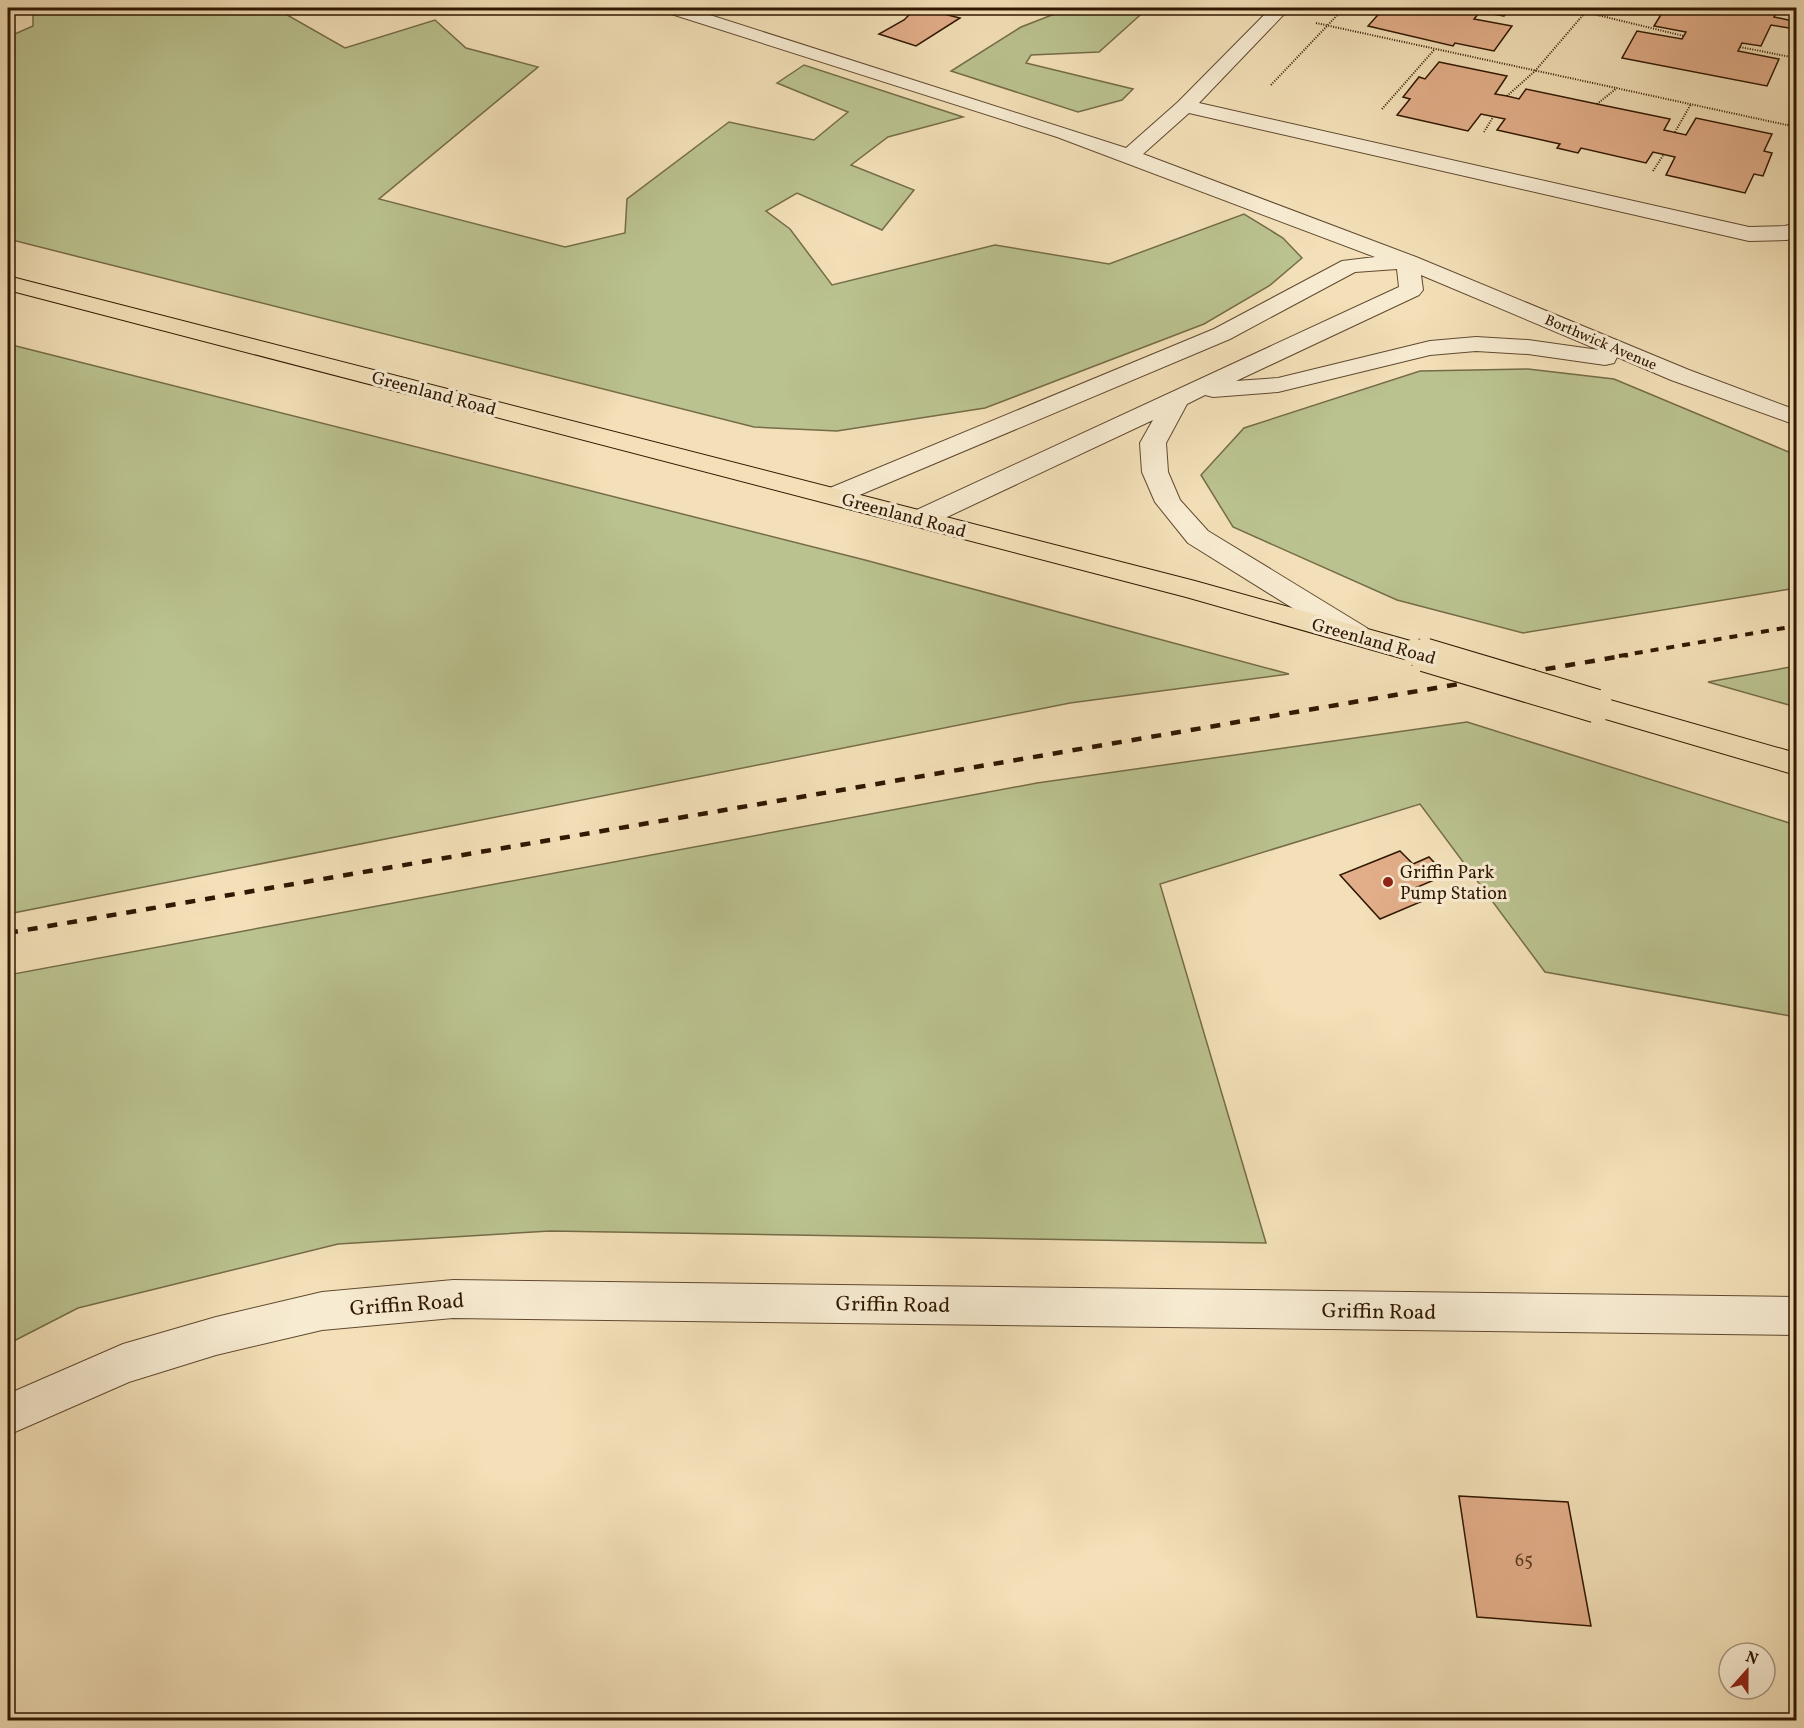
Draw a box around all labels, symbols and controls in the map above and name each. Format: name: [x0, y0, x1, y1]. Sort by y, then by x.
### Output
street label: Borthwick Avenue: [1541, 310, 1660, 376]
street label: Greenland Road: [369, 366, 499, 423]
street label: Greenland Road: [839, 488, 969, 545]
street label: Greenland Road: [1309, 613, 1439, 672]
place label: Griffin Park Pump Station: [1400, 861, 1508, 907]
marker: Griffin Park Pump Station: [1381, 875, 1395, 889]
street label: Griffin Road: [349, 1287, 465, 1324]
street label: Griffin Road: [835, 1290, 951, 1321]
street label: Griffin Road: [1321, 1297, 1437, 1328]
house number: 65: [1515, 1549, 1533, 1574]
north arrow: [1717, 1641, 1777, 1701]
text: N: [1742, 1647, 1761, 1671]

